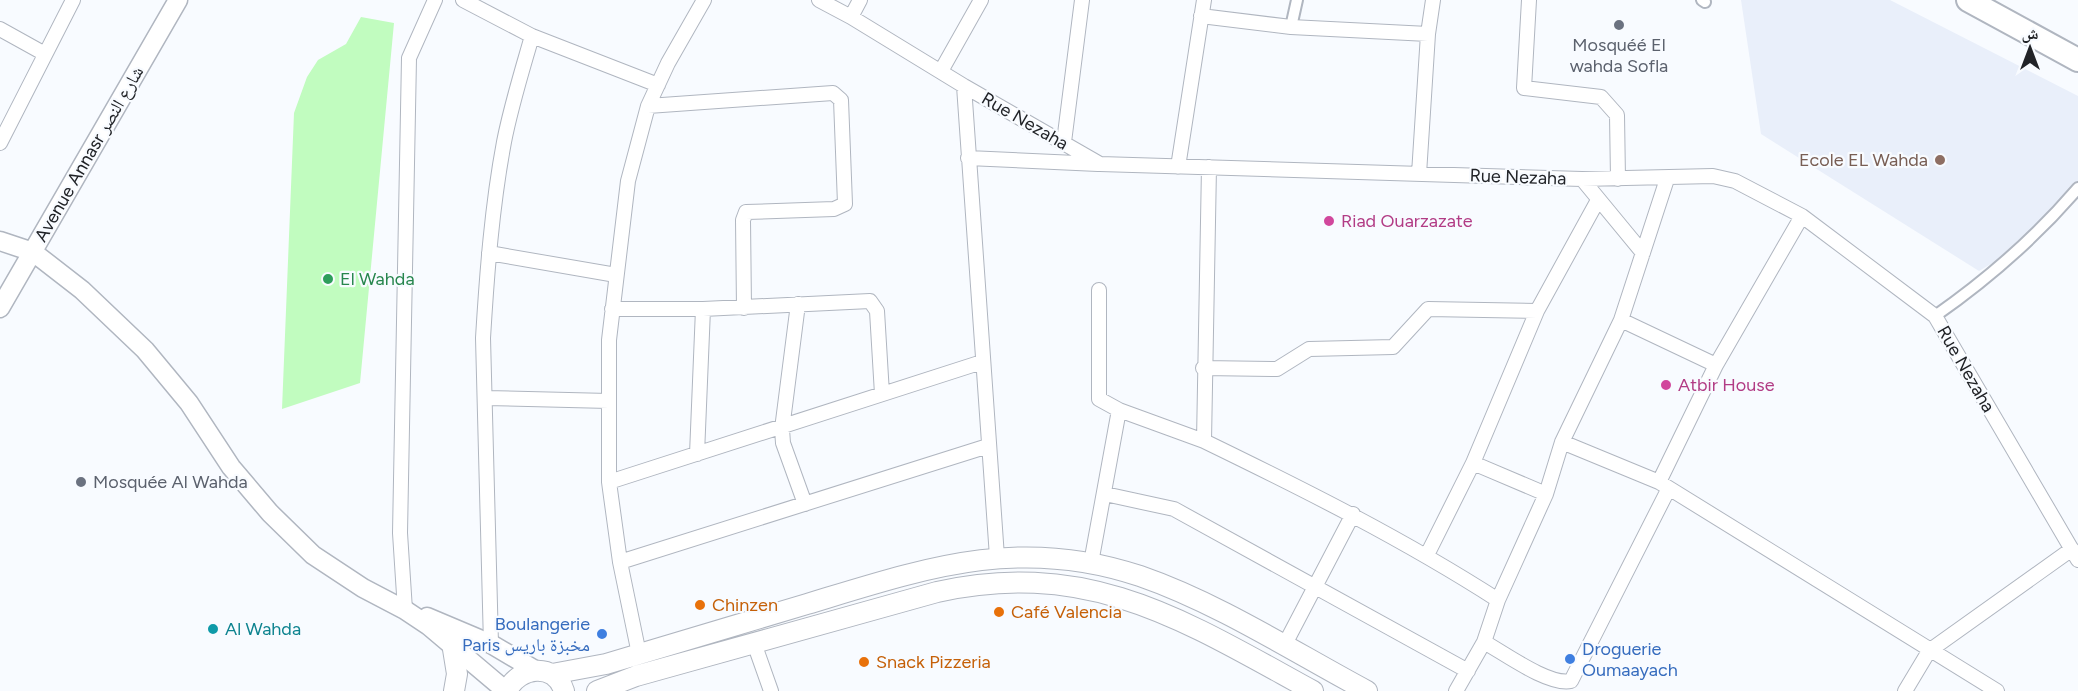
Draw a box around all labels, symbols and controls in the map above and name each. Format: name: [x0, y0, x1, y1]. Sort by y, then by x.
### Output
marker: Mosquéé El wahda Sofla: [1612, 18, 1626, 32]
north arrow: [2000, 18, 2060, 78]
text: ش: [2022, 24, 2039, 43]
place label: Mosquéé El wahda Sofla: [1570, 34, 1668, 77]
street label: Avenue Annasr شارع النصر: [30, 62, 148, 246]
street label: Rue Nezaha: [978, 87, 1072, 155]
place label: Ecole EL Wahda: [1799, 149, 1928, 171]
marker: Ecole EL Wahda: [1933, 153, 1947, 167]
street label: Rue Nezaha: [1469, 164, 1567, 190]
place label: Riad Ouarzazate: [1341, 210, 1473, 232]
marker: Riad Ouarzazate: [1322, 214, 1336, 228]
place label: El Wahda: [340, 268, 415, 290]
marker: El Wahda: [321, 272, 335, 286]
street label: Rue Nezaha: [1932, 322, 2000, 416]
place label: Atbir House: [1678, 374, 1775, 396]
marker: Atbir House: [1659, 378, 1673, 392]
place label: Mosquée Al Wahda: [93, 471, 248, 493]
marker: Mosquée Al Wahda: [74, 475, 88, 489]
place label: Chinzen: [712, 594, 778, 616]
marker: Chinzen: [693, 598, 707, 612]
place label: Café Valencia: [1011, 601, 1122, 623]
marker: Café Valencia: [992, 605, 1006, 619]
place label: Boulangerie Paris مخبزة باريس: [462, 613, 590, 656]
place label: Al Wahda: [225, 618, 301, 640]
marker: Al Wahda: [206, 622, 220, 636]
marker: Boulangerie Paris مخبزة باريس: [595, 627, 609, 641]
place label: Droguerie Oumaayach: [1582, 638, 1678, 681]
place label: Snack Pizzeria: [876, 651, 991, 673]
marker: Droguerie Oumaayach: [1563, 652, 1577, 666]
marker: Snack Pizzeria: [857, 655, 871, 669]

